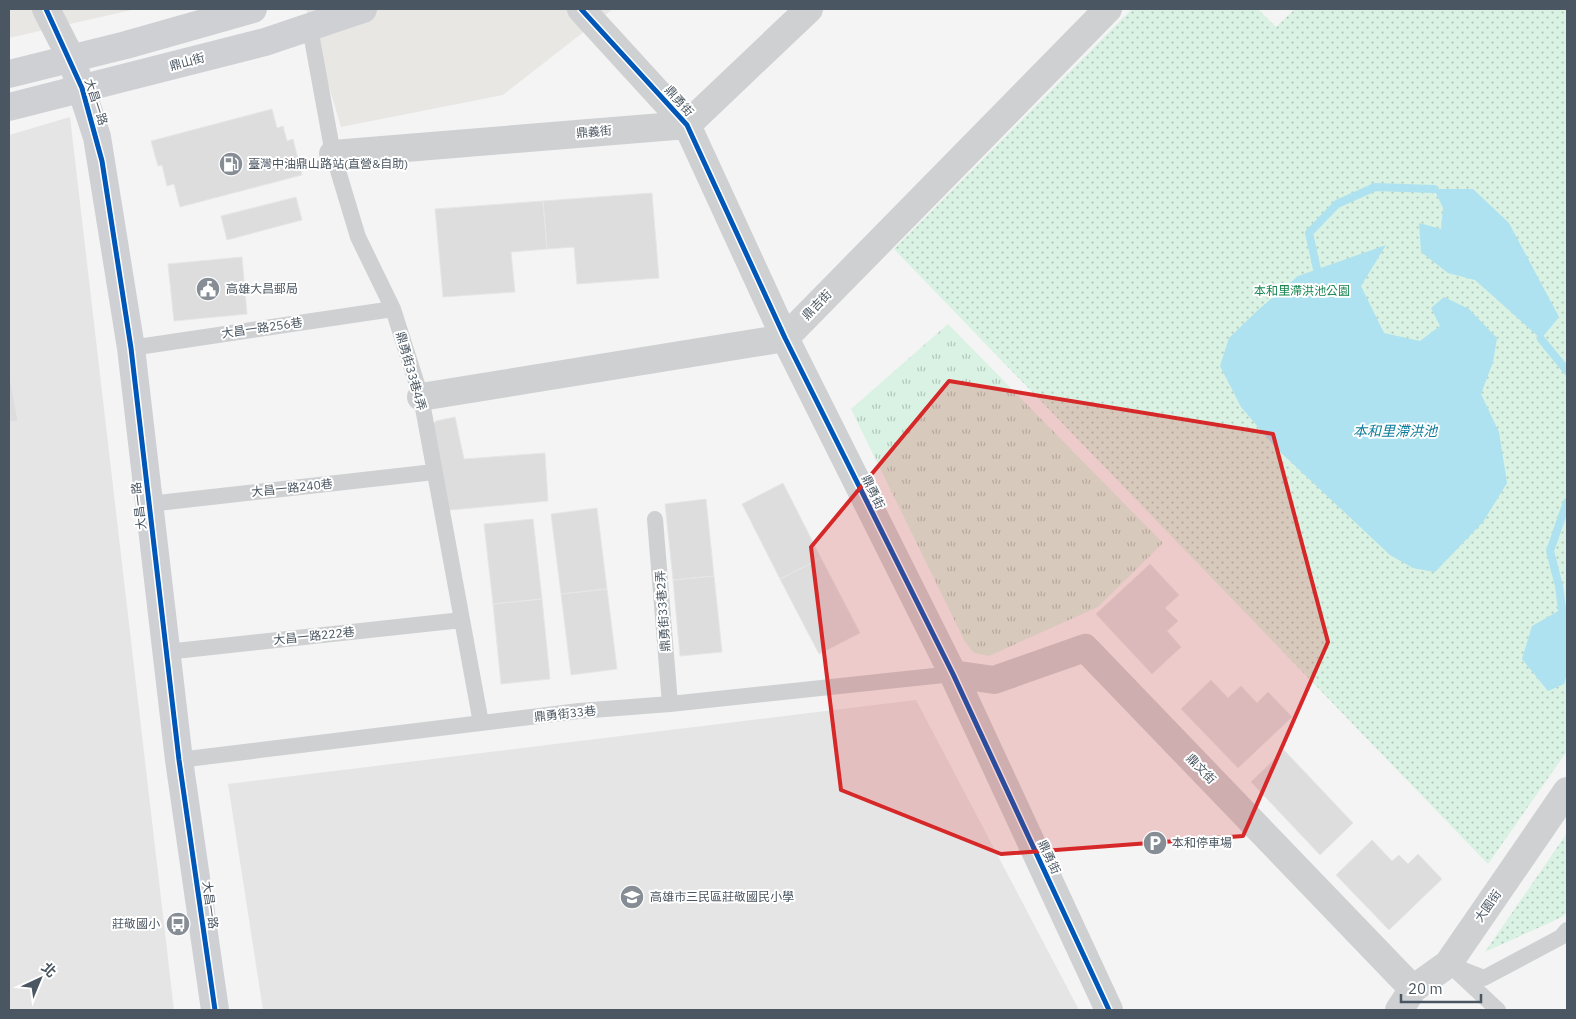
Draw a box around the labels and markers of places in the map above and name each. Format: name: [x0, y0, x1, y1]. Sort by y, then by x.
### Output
fuel station icon: 臺灣中油鼎山路站(直營&自助): [218, 151, 244, 177]
place label: 臺灣中油鼎山路站(直營&自助): [248, 156, 408, 171]
public building icon: 高雄大昌郵局: [195, 276, 221, 302]
place label: 高雄大昌郵局: [226, 281, 298, 296]
parking icon: 本和停車場: [1142, 830, 1168, 856]
place label: 本和停車場: [1172, 835, 1232, 850]
school or university icon: 高雄市三民區莊敬國民小學: [619, 884, 645, 910]
place label: 高雄市三民區莊敬國民小學: [650, 889, 794, 904]
bus stop icon: 莊敬國小: [165, 911, 191, 937]
place label: 莊敬國小: [112, 916, 160, 931]

